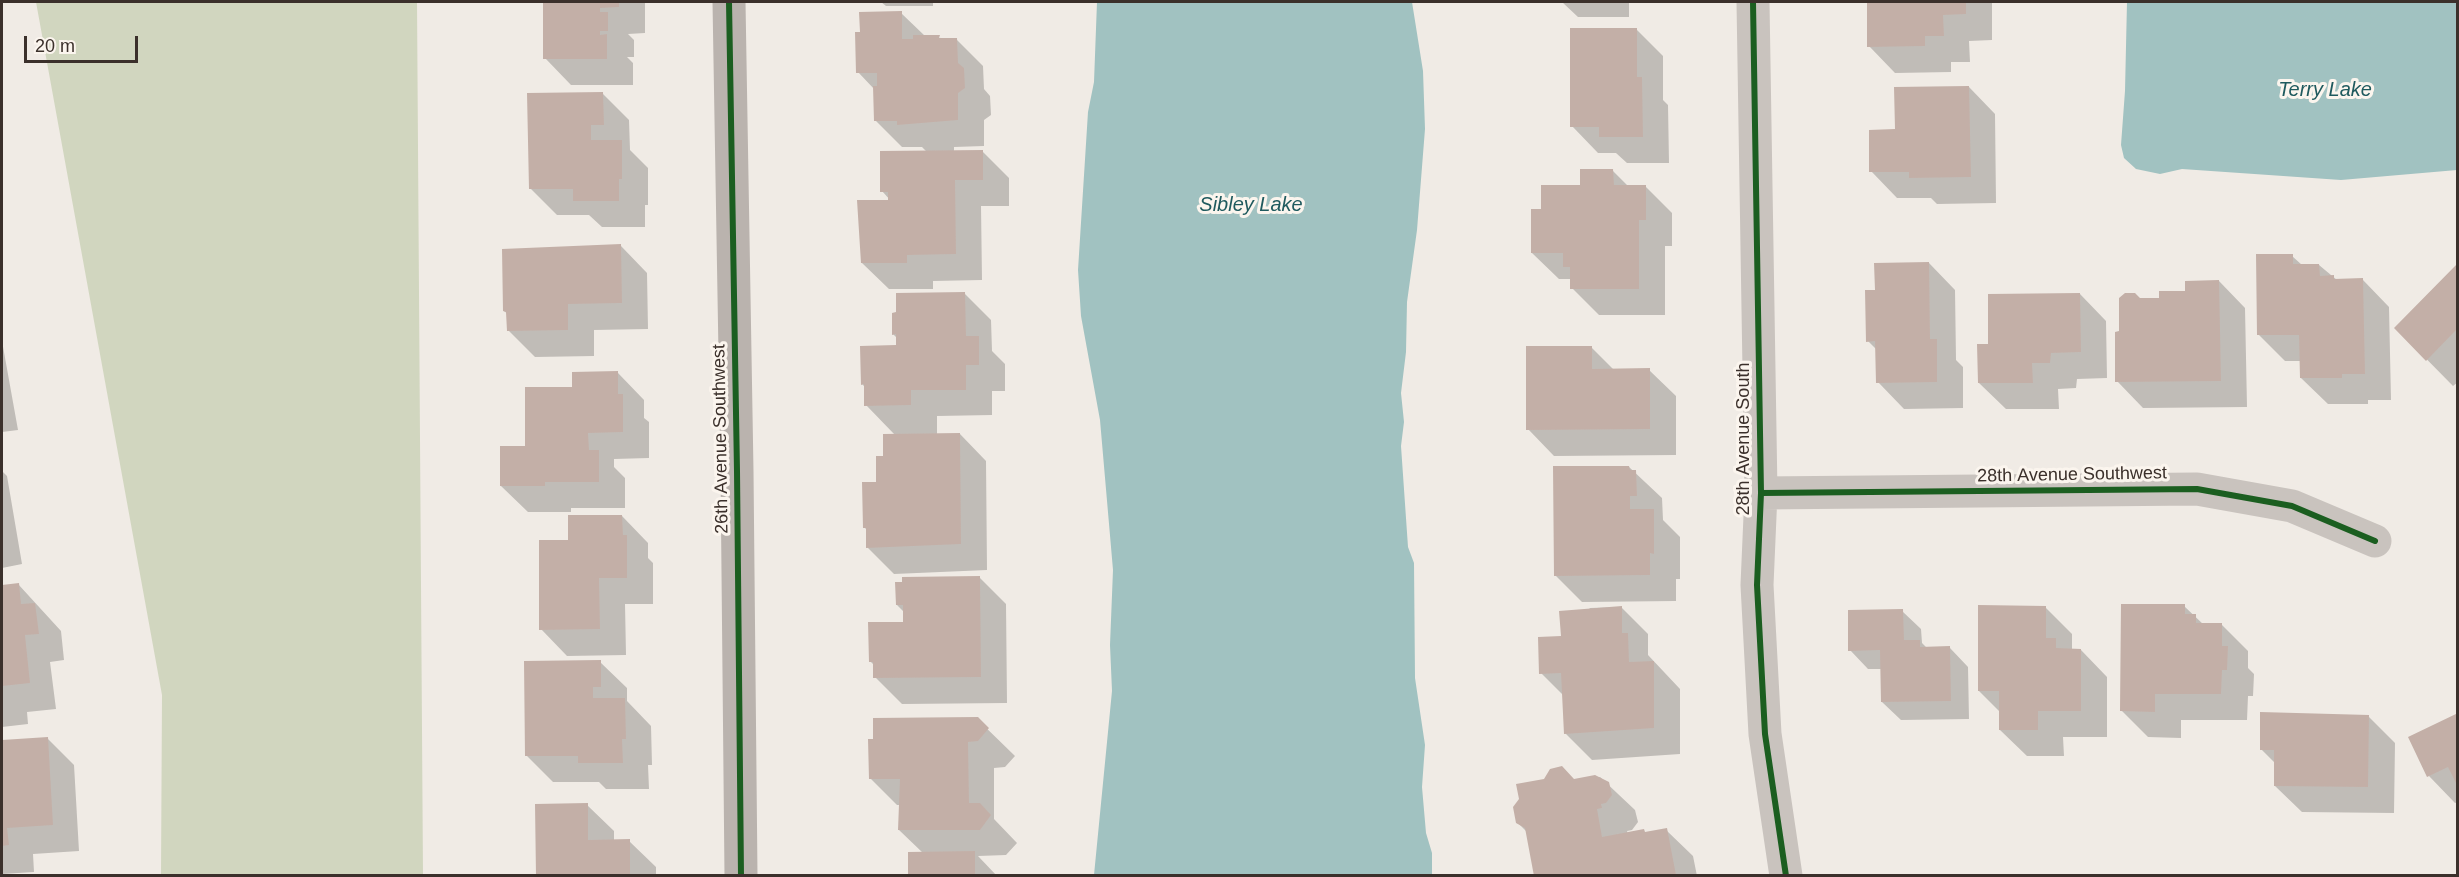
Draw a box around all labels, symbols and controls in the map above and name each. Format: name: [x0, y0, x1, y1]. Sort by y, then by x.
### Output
scale bar: [27, 24, 141, 62]
text: 20 m: [35, 36, 75, 56]
water label: Terry Lake: [2278, 78, 2372, 102]
water label: Sibley Lake: [1199, 193, 1303, 217]
street label: 26th Avenue Southwest: [709, 344, 733, 534]
street label: 28th Avenue South: [1733, 363, 1755, 515]
street label: 28th Avenue Southwest: [1977, 463, 2167, 487]

